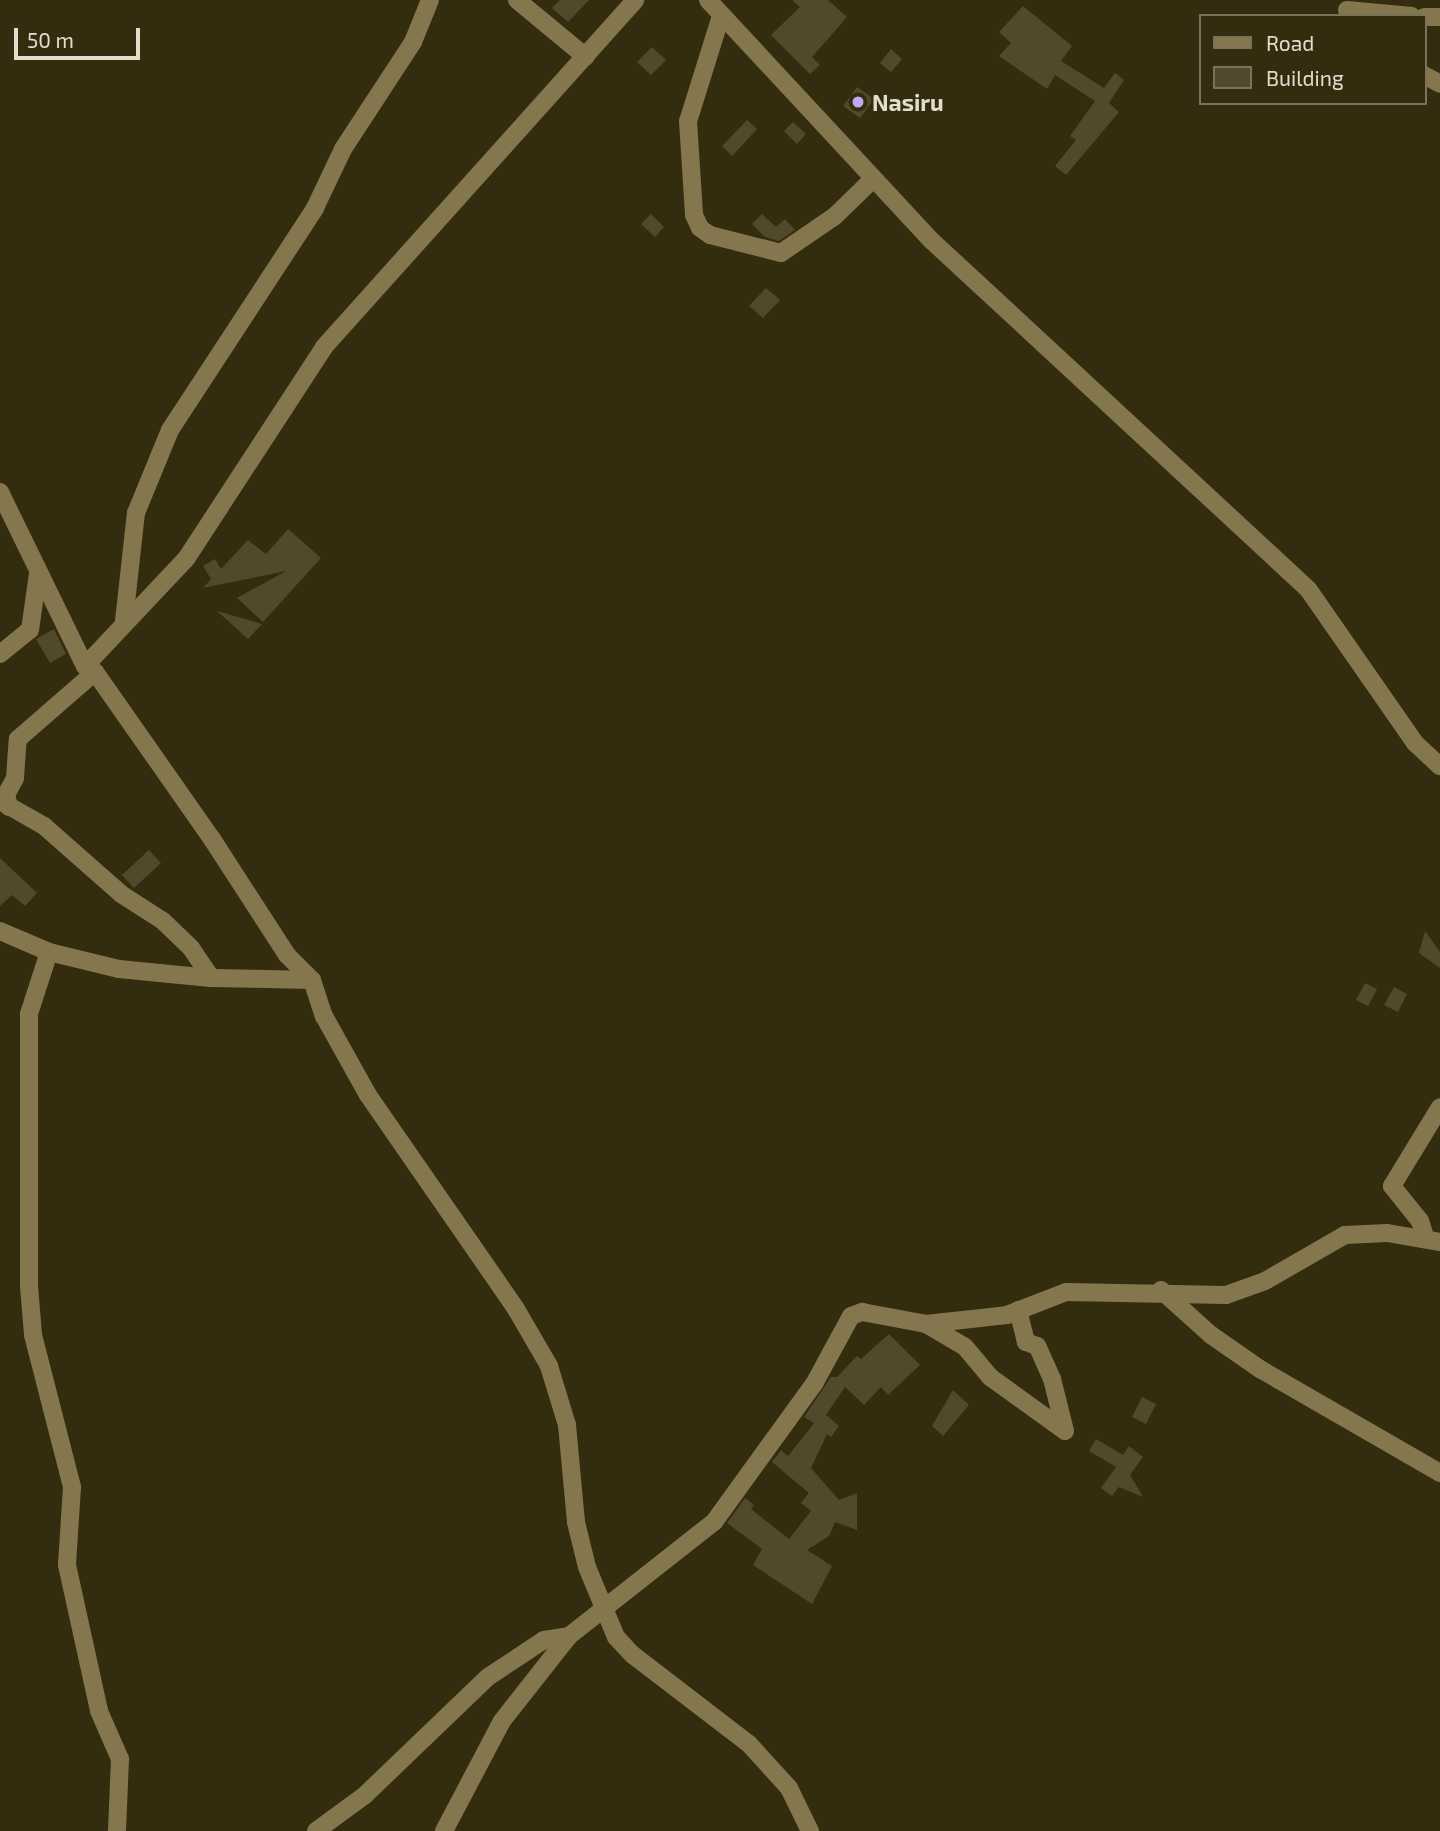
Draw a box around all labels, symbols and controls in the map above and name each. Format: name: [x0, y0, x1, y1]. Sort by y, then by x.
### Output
scale bar: [18, 14, 144, 58]
legend: [1198, 14, 1426, 105]
text: 50 m: [27, 27, 74, 52]
text: Road: [1266, 30, 1314, 55]
text: Building: [1266, 65, 1344, 90]
place label: Nasiru: [872, 88, 944, 116]
marker: Nasiru: [850, 94, 866, 110]

